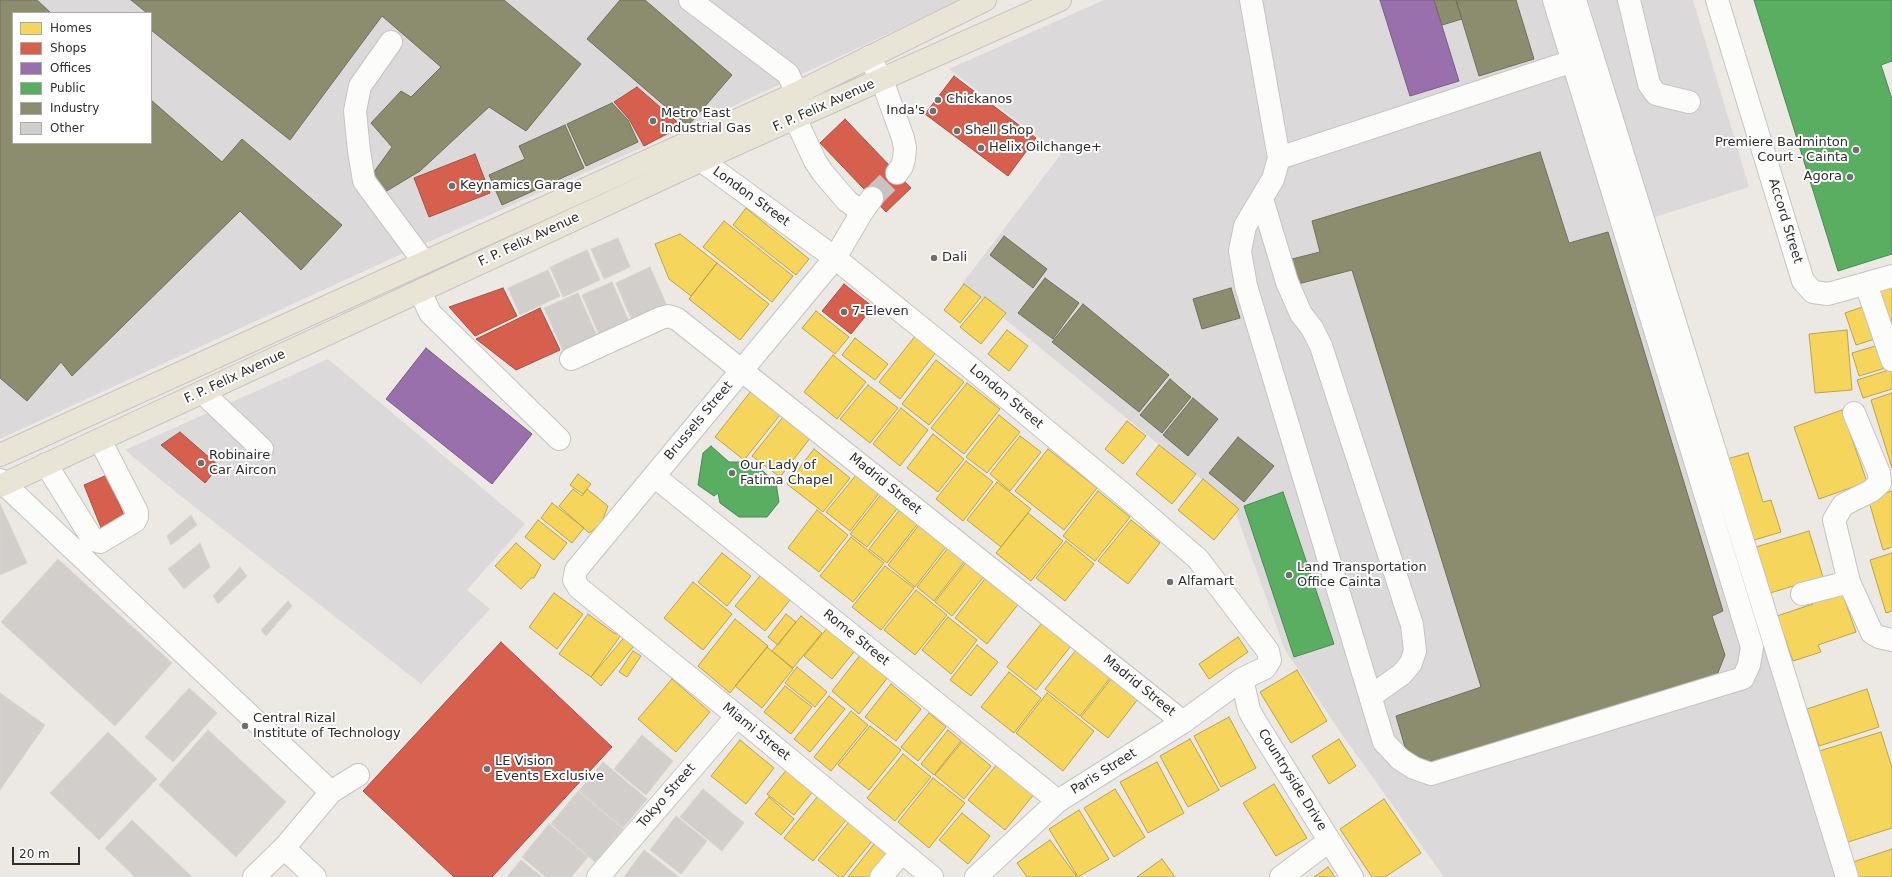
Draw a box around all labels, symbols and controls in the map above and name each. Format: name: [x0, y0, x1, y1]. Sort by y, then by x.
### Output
legend: [12, 12, 152, 144]
text: Homes: [50, 21, 92, 35]
text: Shops: [50, 41, 86, 55]
text: Offices: [50, 61, 91, 75]
street label: F. P. Felix Avenue: [771, 77, 877, 135]
text: Public: [50, 81, 86, 95]
place label: Chickanos: [946, 92, 1012, 108]
marker: Chickanos: [933, 95, 943, 105]
text: Industry: [50, 101, 99, 115]
place label: Inda's: [886, 103, 925, 119]
place label: Metro East Industrial Gas: [661, 106, 751, 137]
marker: Inda's: [928, 106, 938, 116]
marker: Metro East Industrial Gas: [648, 116, 658, 126]
text: Other: [50, 121, 84, 135]
place label: Shell Shop: [965, 123, 1034, 139]
marker: Shell Shop: [952, 126, 962, 136]
place label: Premiere Badminton Court - Cainta: [1715, 135, 1848, 166]
place label: Helix Oilchange+: [989, 140, 1102, 156]
marker: Helix Oilchange+: [976, 143, 986, 153]
marker: Premiere Badminton Court - Cainta: [1851, 145, 1861, 155]
street label: London Street: [709, 164, 793, 230]
place label: Agora: [1804, 169, 1842, 185]
marker: Agora: [1845, 172, 1855, 182]
street label: Accord Street: [1765, 177, 1805, 265]
place label: Keynamics Garage: [460, 178, 582, 194]
marker: Keynamics Garage: [447, 181, 457, 191]
street label: F. P. Felix Avenue: [476, 210, 582, 270]
place label: Dali: [942, 250, 967, 266]
marker: Dali: [929, 253, 939, 263]
place label: 7-Eleven: [852, 304, 909, 320]
marker: 7-Eleven: [839, 307, 849, 317]
street label: F. P. Felix Avenue: [182, 347, 288, 407]
street label: London Street: [966, 362, 1046, 432]
street label: Brussels Street: [662, 378, 736, 464]
place label: Robinaire Car Aircon: [209, 448, 276, 479]
street label: Madrid Street: [846, 450, 924, 518]
marker: Robinaire Car Aircon: [196, 458, 206, 468]
place label: Our Lady of Fatima Chapel: [740, 458, 833, 489]
marker: Our Lady of Fatima Chapel: [727, 468, 737, 478]
place label: Land Transportation Office Cainta: [1297, 560, 1427, 591]
marker: Land Transportation Office Cainta: [1284, 570, 1294, 580]
place label: Alfamart: [1178, 574, 1234, 590]
marker: Alfamart: [1165, 577, 1175, 587]
street label: Rome Street: [820, 607, 892, 669]
street label: Madrid Street: [1100, 652, 1178, 720]
street label: Miami Street: [719, 700, 793, 764]
place label: Central Rizal Institute of Technology: [253, 711, 401, 742]
marker: Central Rizal Institute of Technology: [240, 721, 250, 731]
street label: Countryside Drive: [1254, 726, 1330, 834]
street label: Paris Street: [1068, 746, 1140, 798]
place label: LE Vision Events Exclusive: [495, 754, 604, 785]
street label: Tokyo Street: [635, 761, 699, 831]
marker: LE Vision Events Exclusive: [482, 764, 492, 774]
scale bar: [14, 839, 82, 865]
text: 20 m: [19, 847, 50, 861]

